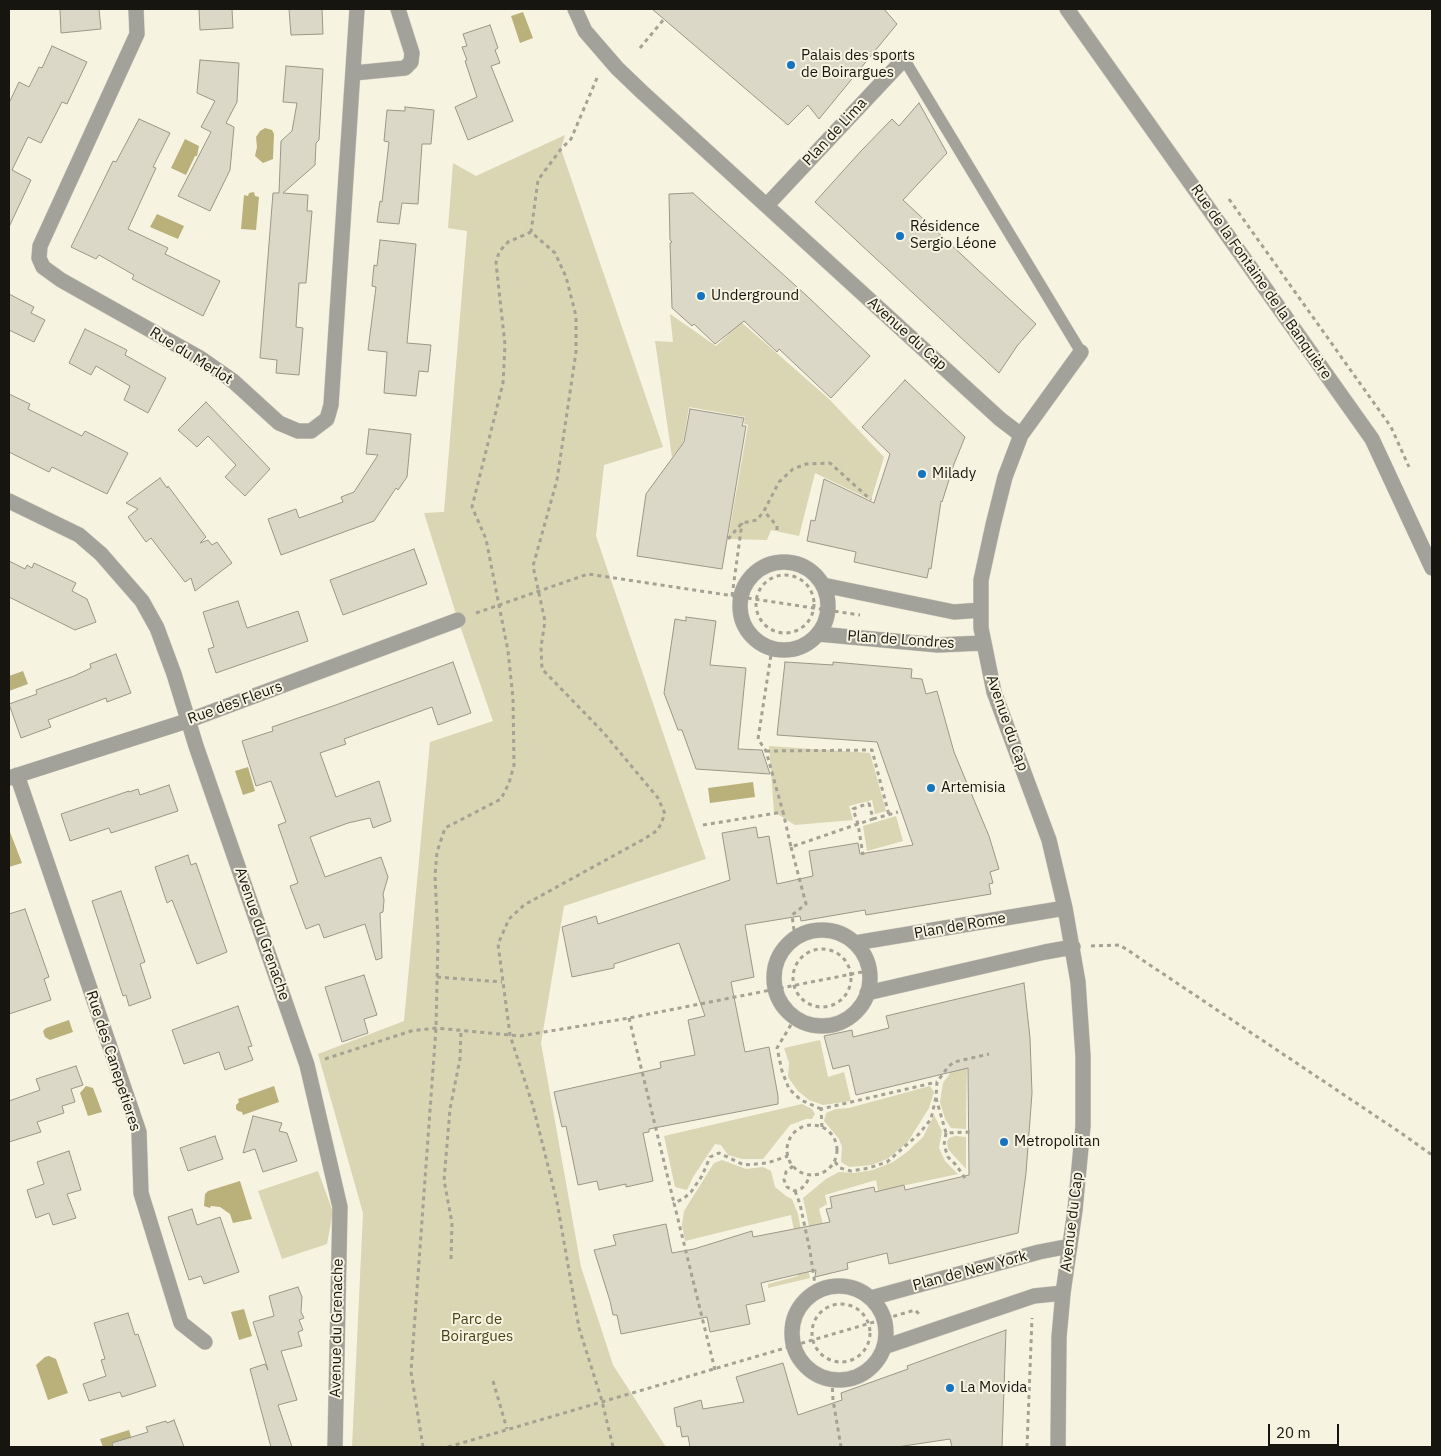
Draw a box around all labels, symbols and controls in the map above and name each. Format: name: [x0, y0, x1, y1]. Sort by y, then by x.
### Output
place label: Palais des sports de Boirargues: [801, 47, 915, 82]
marker: Palais des sports de Boirargues: [785, 59, 797, 71]
street label: Plan de Lima: [799, 94, 871, 170]
street label: Rue de la Fontaine de la Banquière: [1187, 181, 1335, 383]
place label: Résidence Sergio Léone: [910, 218, 996, 253]
marker: Résidence Sergio Léone: [894, 230, 906, 242]
place label: Underground: [711, 287, 799, 305]
marker: Underground: [695, 290, 707, 302]
street label: Avenue du Cap: [864, 294, 950, 374]
street label: Rue du Merlot: [146, 323, 236, 389]
place label: Milady: [932, 465, 976, 483]
marker: Milady: [916, 468, 928, 480]
street label: Plan de Londres: [847, 627, 955, 653]
street label: Avenue du Cap: [982, 673, 1032, 773]
street label: Rue des Fleurs: [185, 677, 285, 729]
place label: Artemisia: [941, 779, 1006, 797]
marker: Artemisia: [925, 782, 937, 794]
street label: Avenue du Grenache: [231, 865, 293, 1003]
street label: Plan de Rome: [913, 909, 1007, 943]
street label: Rue des Canepetieres: [82, 988, 144, 1134]
place label: Metropolitan: [1014, 1133, 1100, 1151]
marker: Metropolitan: [998, 1136, 1010, 1148]
street label: Avenue du Cap: [1057, 1171, 1087, 1273]
street label: Plan de New York: [911, 1247, 1029, 1295]
street label: Avenue du Grenache: [327, 1258, 347, 1398]
park label: Parc de Boirargues: [441, 1311, 513, 1346]
place label: La Movida: [960, 1379, 1027, 1397]
marker: La Movida: [944, 1382, 956, 1394]
scale bar: [1271, 1414, 1342, 1446]
text: 20 m: [1276, 1423, 1311, 1442]

